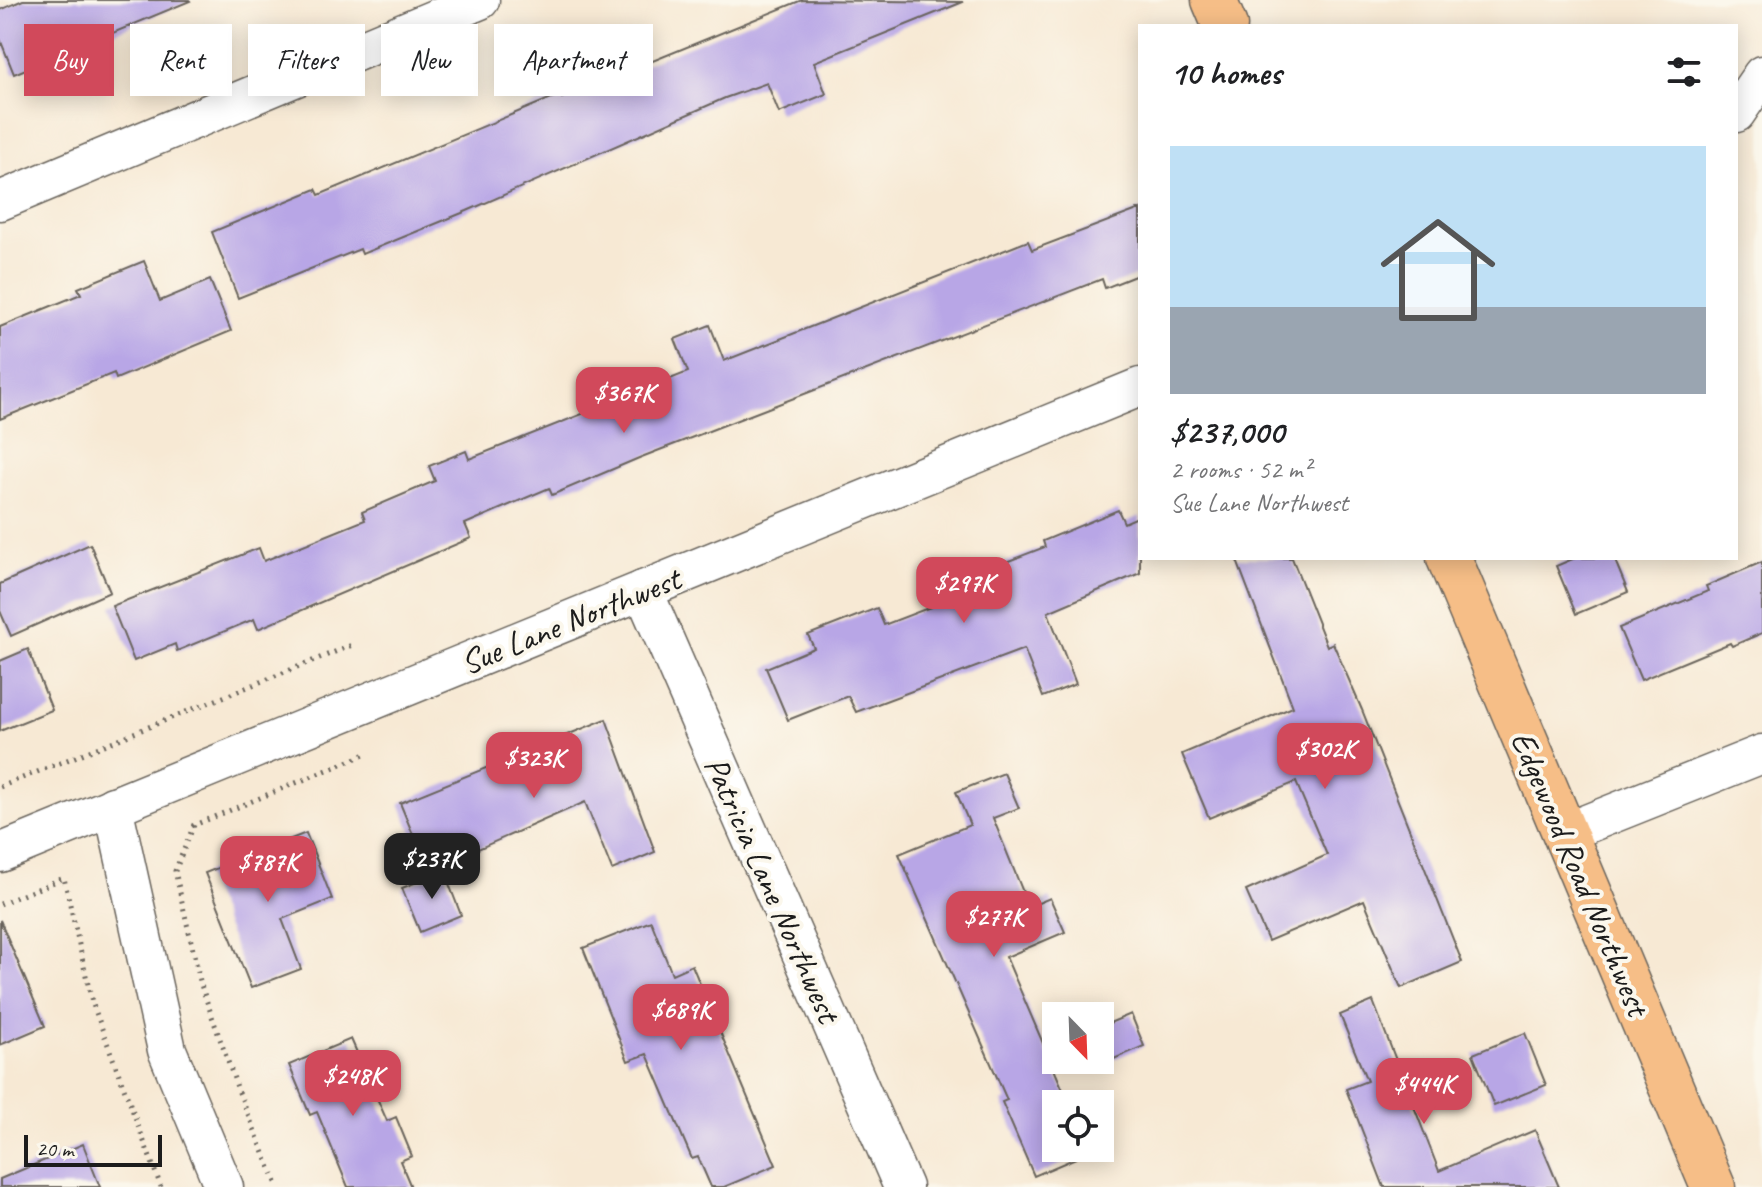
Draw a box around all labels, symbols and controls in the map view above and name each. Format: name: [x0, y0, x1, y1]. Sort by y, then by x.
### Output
chip: Buy: [24, 24, 114, 96]
chip: Rent: [130, 24, 232, 96]
chip: Filters: [248, 24, 365, 96]
chip: New: [381, 24, 478, 96]
chip: Apartment: [494, 24, 653, 96]
icon: filters: [1662, 50, 1706, 94]
text: 10 homes: [1170, 51, 1281, 94]
icon: home: [1366, 198, 1510, 342]
pin: $367K: [568, 367, 680, 435]
text: $367K: [594, 376, 654, 409]
text: $237,000: [1170, 410, 1284, 453]
text: 2 rooms · 52 m²: [1170, 453, 1311, 486]
text: Sue Lane Northwest: [1170, 486, 1348, 519]
street label: Sue Lane Northwest: [454, 556, 690, 684]
pin: $297K: [908, 557, 1020, 625]
text: $297K: [934, 566, 994, 599]
pin: $302K: [1269, 723, 1381, 791]
street label: Edgewood Road Northwest: [1501, 725, 1661, 1025]
pin: $323K: [478, 732, 590, 800]
text: $302K: [1295, 732, 1355, 765]
text: $323K: [504, 741, 564, 774]
street label: Patricia Lane Northwest: [695, 750, 852, 1032]
pin: $237K: [376, 833, 488, 901]
pin: $787K: [212, 836, 324, 904]
text: $237K: [402, 842, 462, 875]
text: $787K: [238, 845, 298, 878]
pin: $277K: [938, 891, 1050, 959]
text: $277K: [964, 900, 1024, 933]
pin: $689K: [625, 984, 737, 1052]
text: $689K: [651, 993, 711, 1026]
north arrow: [1042, 1002, 1114, 1074]
map controls: [1042, 1002, 1114, 1162]
pin: $248K: [297, 1050, 409, 1118]
pin: $444K: [1368, 1058, 1480, 1126]
text: $248K: [323, 1059, 383, 1092]
text: $444K: [1394, 1067, 1454, 1100]
button: locate: [1042, 1090, 1114, 1162]
scale bar: [24, 1131, 162, 1167]
text: 20 m: [36, 1135, 73, 1163]

